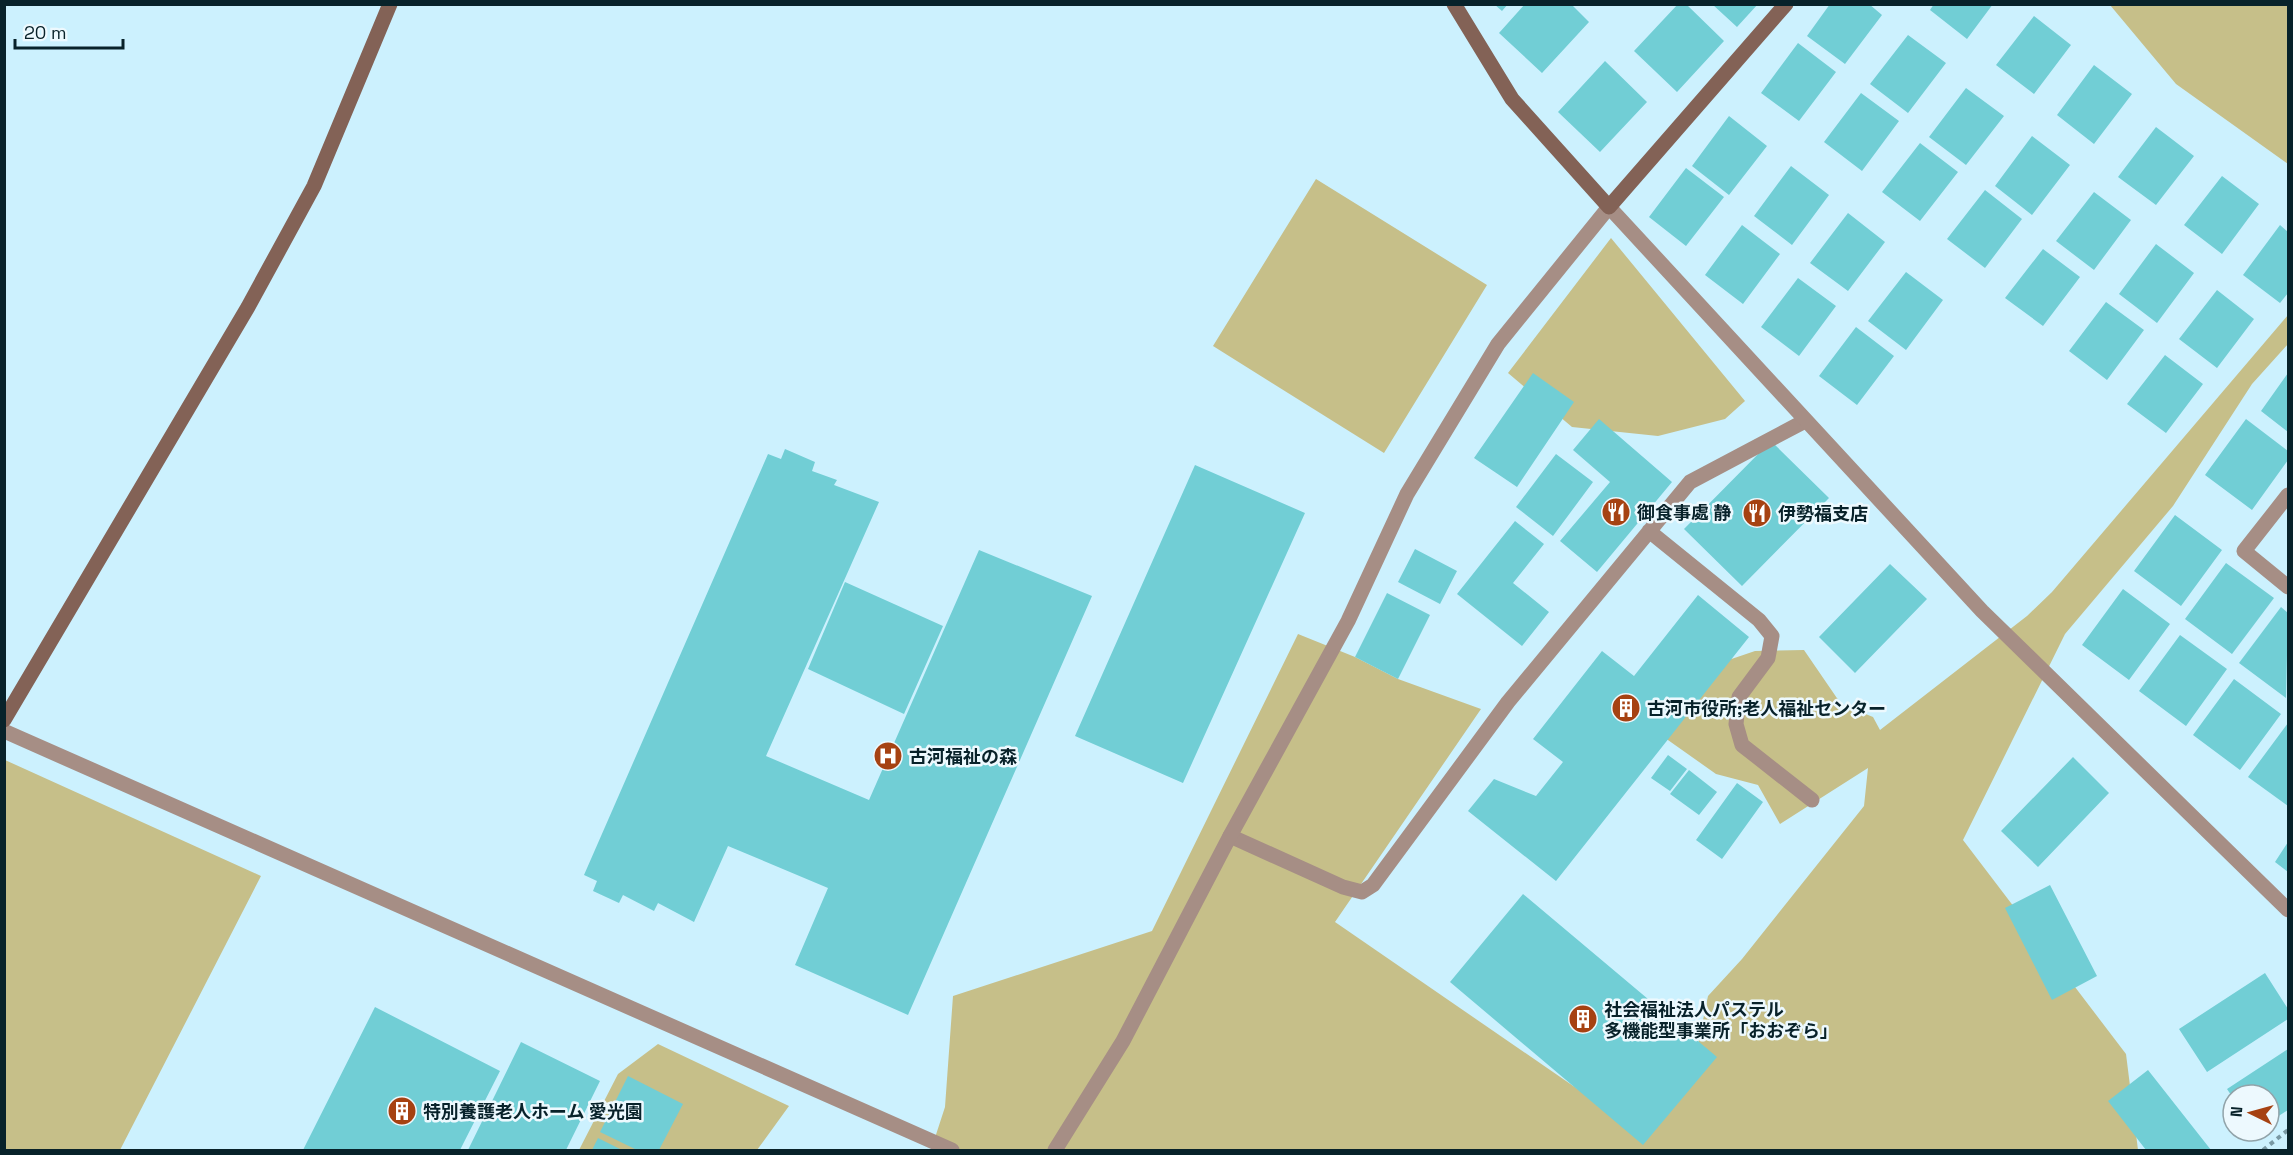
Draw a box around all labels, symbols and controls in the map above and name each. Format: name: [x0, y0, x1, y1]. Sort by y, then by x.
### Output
scale bar: [15, 12, 123, 50]
text: 20 m: [24, 21, 67, 44]
restaurant icon: 御食事處 静: [1600, 496, 1632, 528]
restaurant icon: 伊勢福支店: [1741, 497, 1773, 529]
place label: 御食事處 静: [1636, 501, 1732, 524]
place label: 伊勢福支店: [1778, 502, 1868, 525]
building icon: 古河市役所;老人福祉センター: [1610, 692, 1642, 724]
place label: 古河市役所;老人福祉センター: [1647, 697, 1886, 720]
hospital icon: 古河福祉の森: [872, 740, 904, 772]
place label: 古河福祉の森: [909, 745, 1017, 768]
place label: 社会福祉法人パステル 多機能型事業所「おおぞら」: [1604, 998, 1838, 1042]
building icon: 社会福祉法人パステル 多機能型事業所「おおぞら」: [1567, 1003, 1599, 1035]
north arrow: [2221, 1083, 2281, 1143]
building icon: 特別養護老人ホーム 愛光園: [386, 1095, 418, 1127]
place label: 特別養護老人ホーム 愛光園: [423, 1100, 643, 1123]
text: N: [2226, 1105, 2247, 1118]

